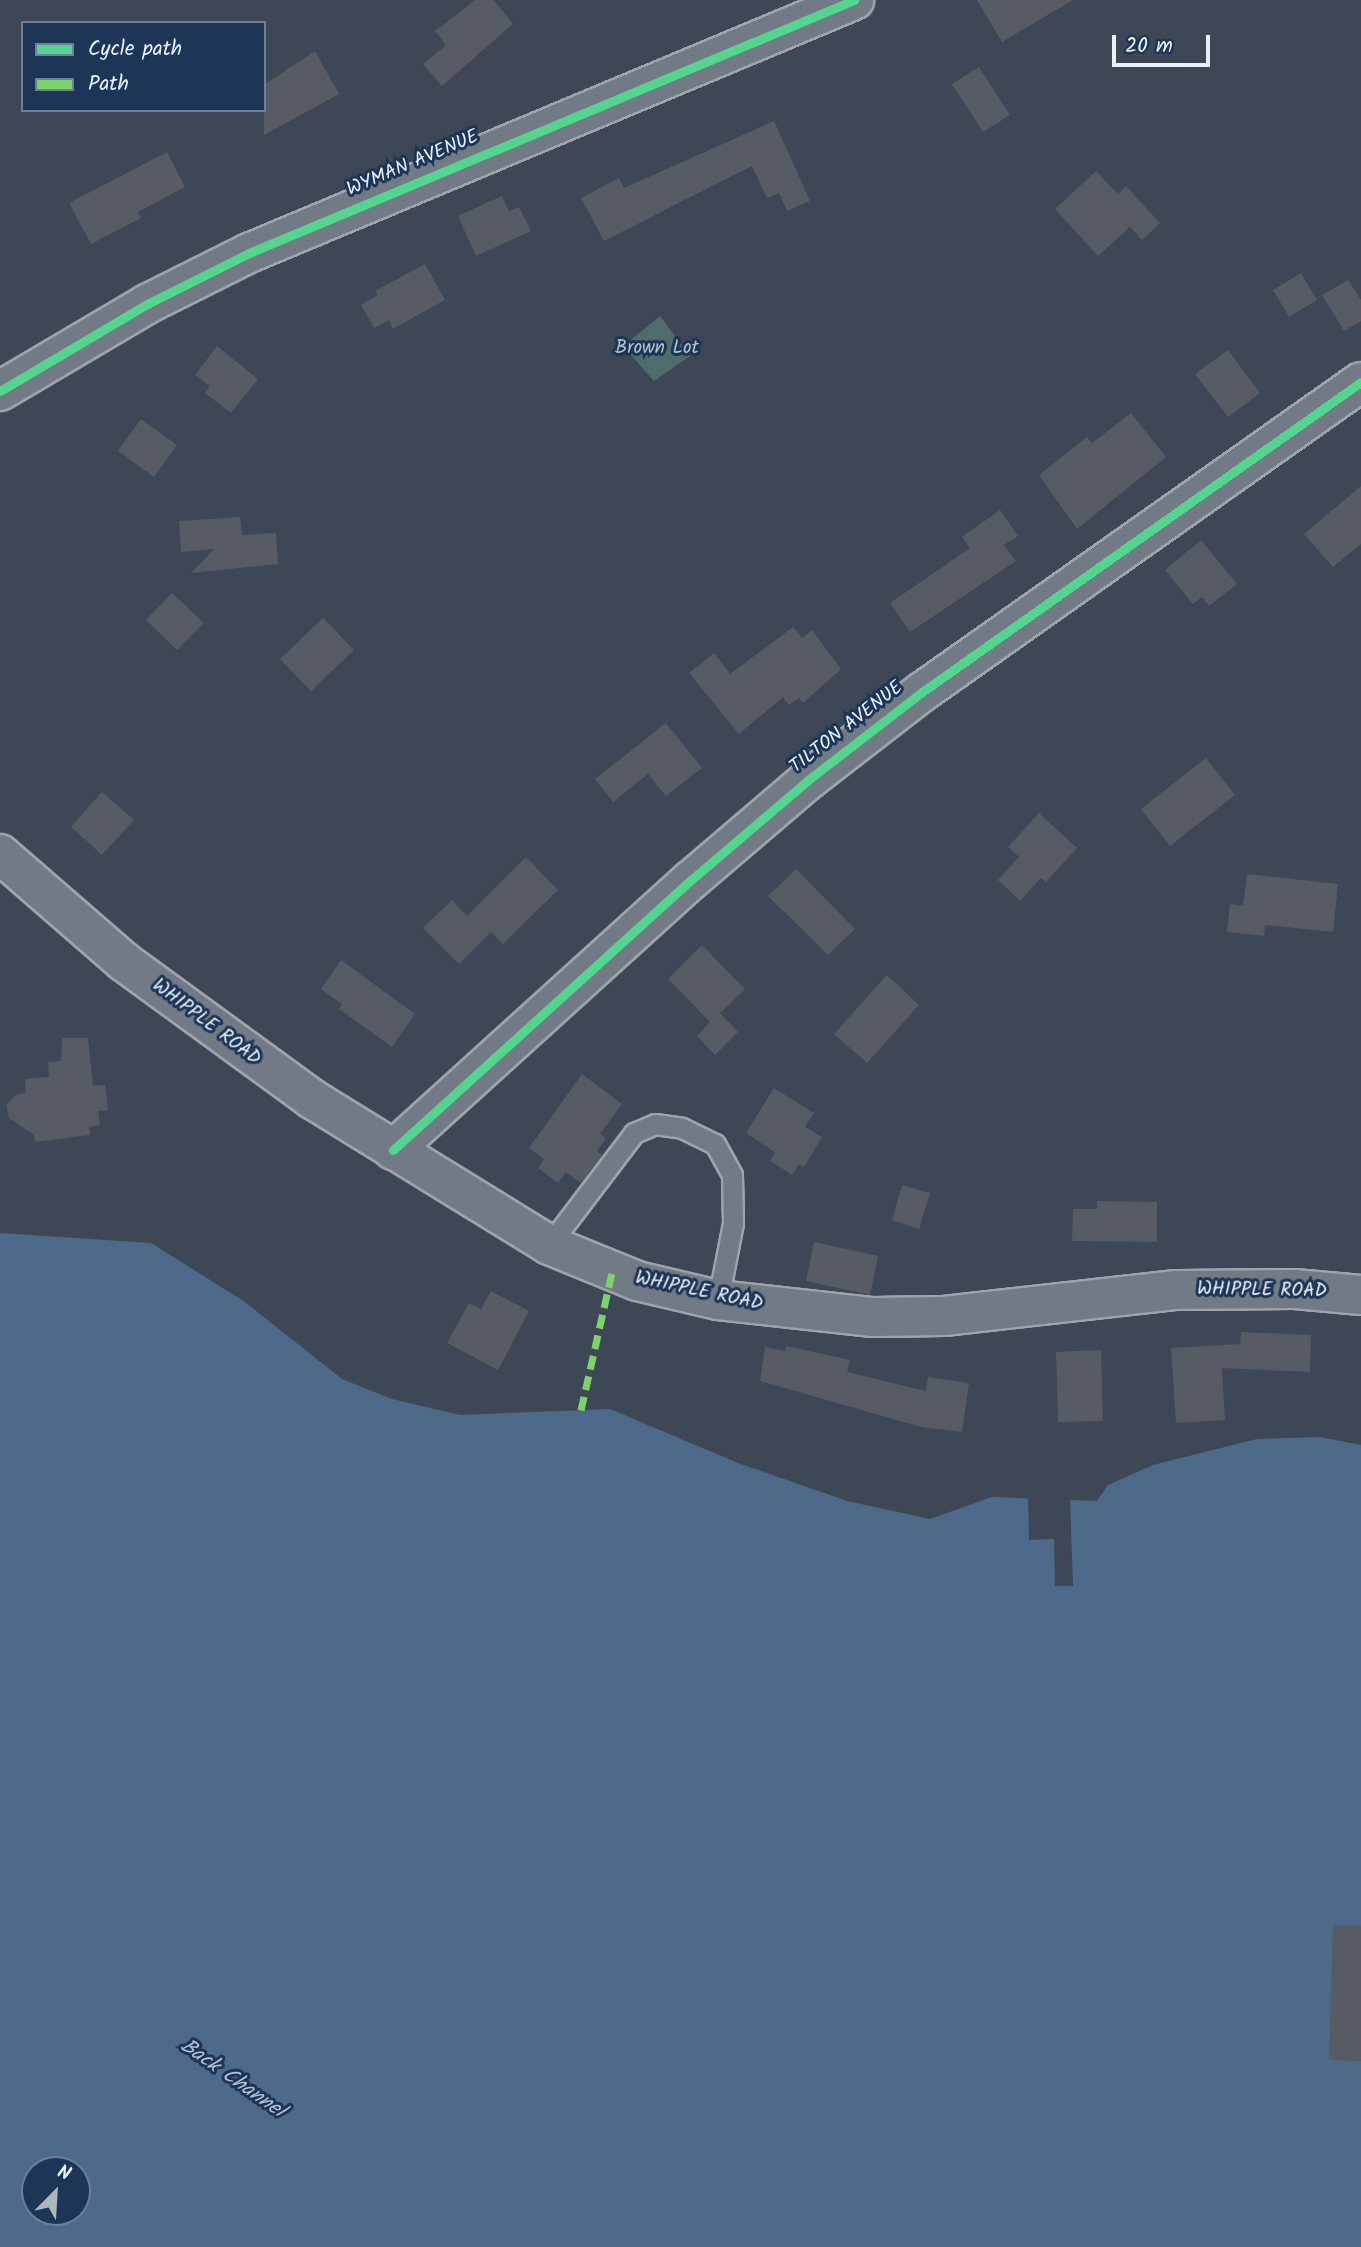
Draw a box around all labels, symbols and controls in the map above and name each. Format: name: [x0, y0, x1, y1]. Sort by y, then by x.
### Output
legend: [21, 21, 266, 112]
scale bar: [1116, 21, 1214, 65]
text: 20 m: [1125, 30, 1173, 63]
text: Cycle path: [88, 33, 182, 66]
text: Path: [88, 68, 129, 101]
street label: WYMAN AVENUE: [344, 126, 482, 202]
park label: Brown Lot: [615, 338, 699, 360]
street label: TILTON AVENUE: [786, 677, 908, 779]
street label: WHIPPLE ROAD: [147, 975, 265, 1071]
street label: WHIPPLE ROAD: [633, 1267, 765, 1317]
street label: WHIPPLE ROAD: [1197, 1278, 1327, 1304]
water label: Back Channel: [175, 2034, 289, 2124]
north arrow: [21, 2156, 91, 2226]
text: N: [52, 2157, 75, 2190]

